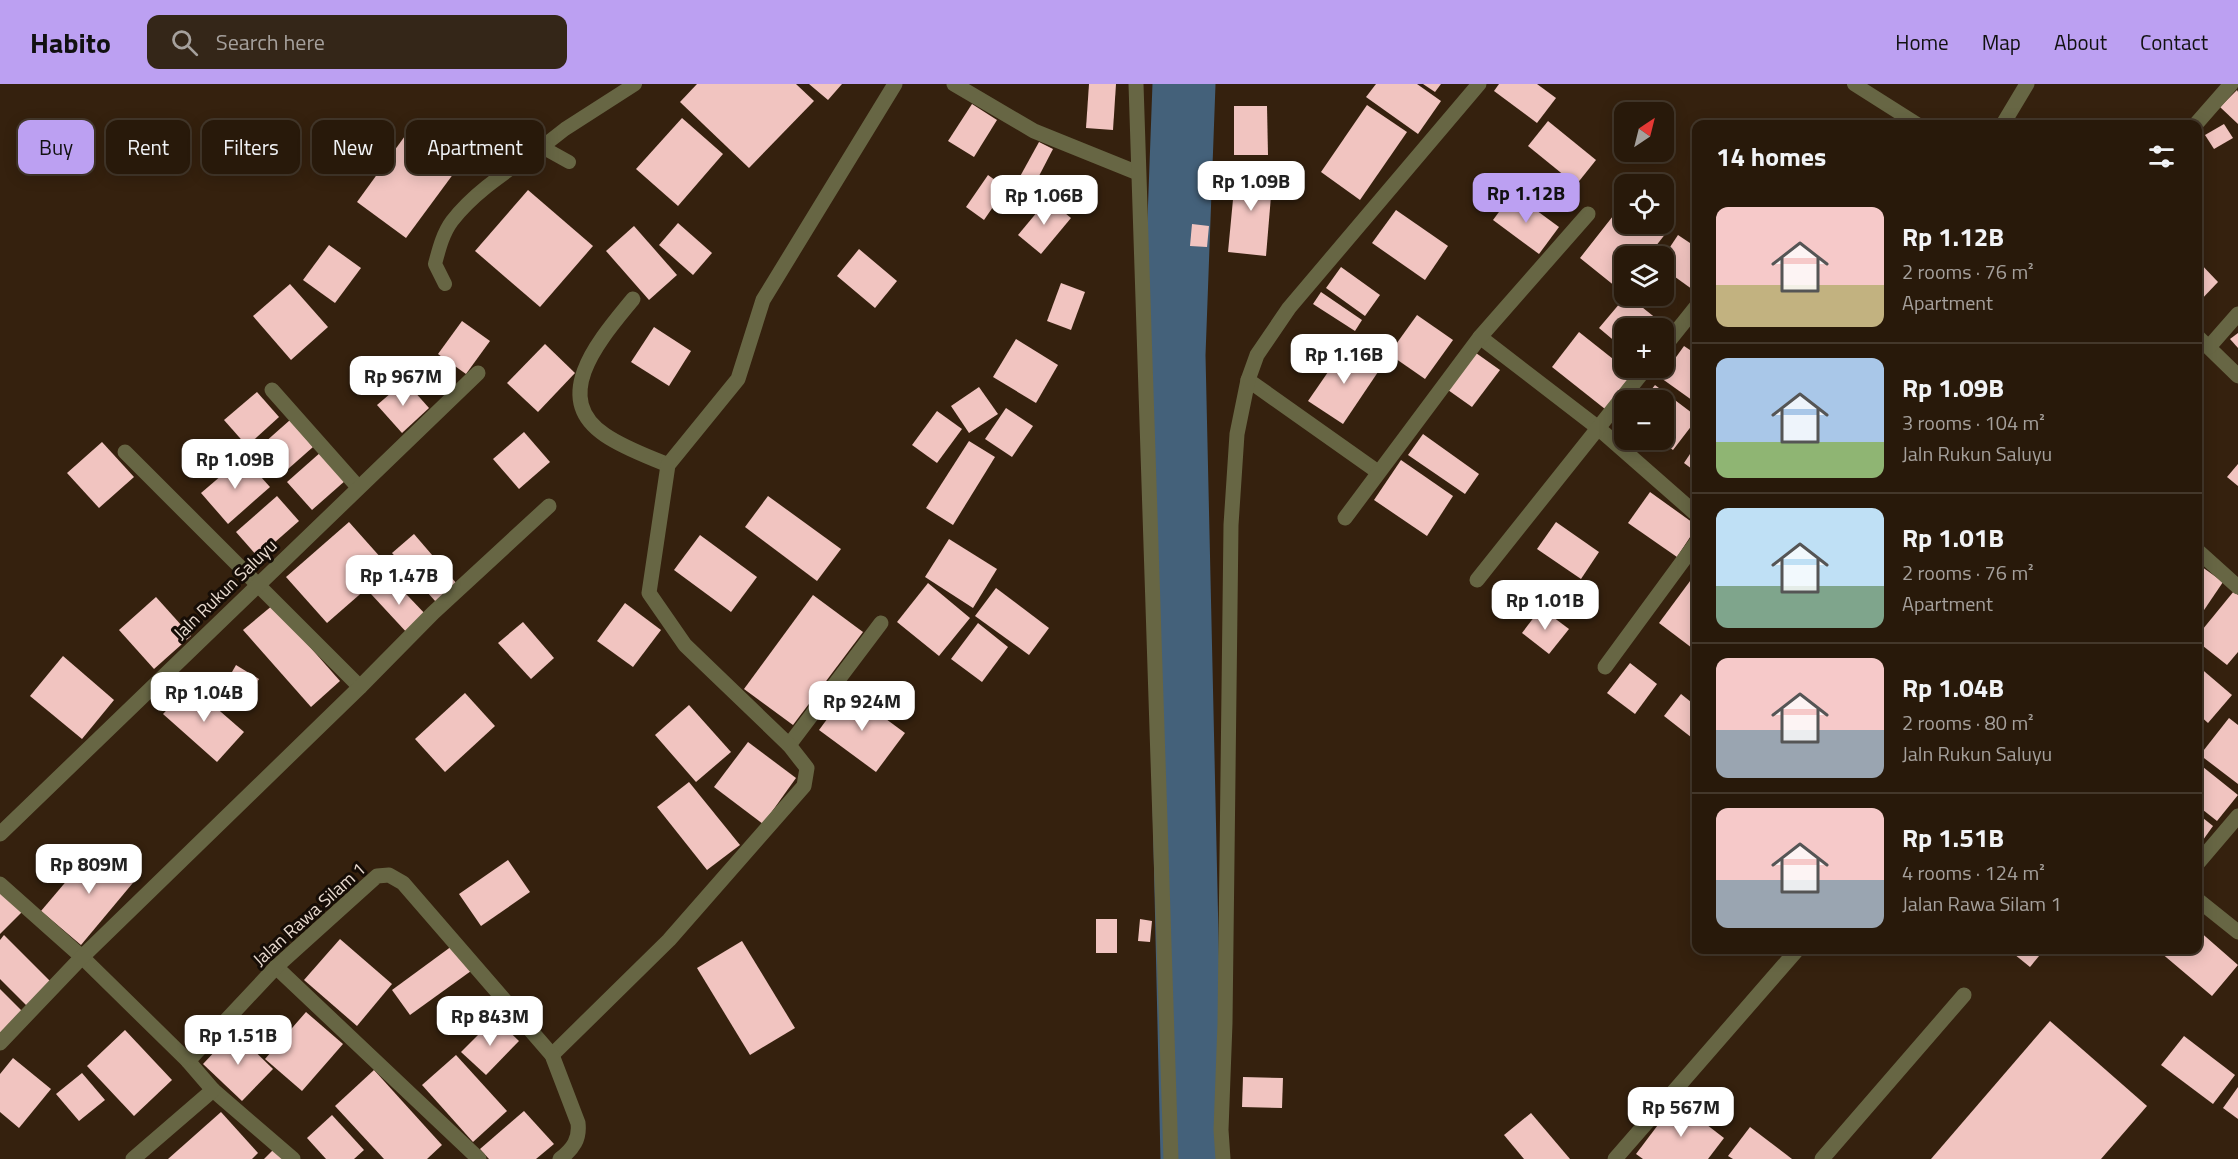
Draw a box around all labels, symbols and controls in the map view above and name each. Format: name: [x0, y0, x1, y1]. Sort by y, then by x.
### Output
search box: [147, 15, 567, 69]
text: Habito: [30, 21, 111, 64]
text: Search here: [216, 25, 325, 59]
icon: search: [168, 26, 201, 59]
text: Home: [1895, 26, 1949, 58]
text: Map: [1982, 26, 2021, 58]
text: About: [2054, 26, 2107, 58]
text: Contact: [2140, 26, 2208, 58]
north arrow: [1614, 102, 1674, 162]
map controls: [1614, 102, 1674, 450]
chip: Buy: [18, 120, 94, 174]
chip: Rent: [106, 120, 190, 174]
chip: Filters: [202, 120, 300, 174]
chip: New: [312, 120, 394, 174]
chip: Apartment: [406, 120, 544, 174]
text: 14 homes: [1716, 137, 1826, 176]
icon: filters: [2145, 140, 2178, 173]
pin: Rp 1.09B: [1189, 161, 1313, 212]
text: Rp 1.09B: [1212, 165, 1290, 196]
pin: Rp 1.12B: [1464, 173, 1588, 224]
button: locate: [1614, 174, 1674, 234]
pin: Rp 1.06B: [982, 175, 1106, 226]
text: Rp 1.12B: [1487, 177, 1565, 208]
text: Rp 1.06B: [1005, 179, 1083, 210]
text: Rp 1.12B: [1902, 217, 2004, 256]
icon: home: [1764, 231, 1836, 303]
button: layers: [1614, 246, 1674, 306]
text: 2 rooms · 76 m²: [1902, 256, 2034, 287]
text: Apartment: [1902, 287, 1993, 318]
button: +: [1614, 318, 1674, 378]
pin: Rp 1.16B: [1282, 334, 1406, 385]
text: Rp 1.16B: [1305, 338, 1383, 369]
pin: Rp 967M: [348, 356, 458, 407]
text: Rp 967M: [364, 360, 442, 391]
text: Rp 1.09B: [1902, 368, 2004, 407]
icon: home: [1764, 382, 1836, 454]
button: −: [1614, 390, 1674, 450]
text: 3 rooms · 104 m²: [1902, 407, 2045, 438]
text: Jaln Rukun Saluyu: [1902, 438, 2052, 469]
pin: Rp 1.09B: [173, 439, 297, 490]
text: Rp 1.09B: [196, 443, 274, 474]
text: Rp 1.01B: [1902, 518, 2004, 557]
street label: Jaln Rukun Saluyu: [167, 532, 283, 646]
icon: home: [1764, 532, 1836, 604]
pin: Rp 1.47B: [337, 555, 461, 606]
text: 2 rooms · 76 m²: [1902, 557, 2034, 588]
text: Rp 1.47B: [360, 559, 438, 590]
pin: Rp 1.01B: [1483, 580, 1607, 631]
text: Rp 1.01B: [1506, 584, 1584, 615]
text: Apartment: [1902, 588, 1993, 619]
text: Rp 1.04B: [1902, 668, 2004, 707]
pin: Rp 1.04B: [142, 672, 266, 723]
text: Rp 1.04B: [165, 676, 243, 707]
pin: Rp 924M: [807, 681, 917, 732]
icon: home: [1764, 682, 1836, 754]
text: Rp 924M: [823, 685, 901, 716]
text: 2 rooms · 80 m²: [1902, 707, 2034, 738]
text: Jaln Rukun Saluyu: [1902, 738, 2052, 769]
text: Rp 1.51B: [1902, 818, 2004, 857]
icon: home: [1764, 832, 1836, 904]
pin: Rp 809M: [34, 844, 144, 895]
text: Rp 809M: [50, 848, 128, 879]
street label: Jalan Rawa Silam 1: [247, 856, 371, 972]
text: 4 rooms · 124 m²: [1902, 857, 2045, 888]
text: Jalan Rawa Silam 1: [1902, 888, 2062, 919]
pin: Rp 843M: [435, 996, 545, 1047]
text: Rp 843M: [451, 1000, 529, 1031]
pin: Rp 1.51B: [176, 1015, 300, 1066]
text: Rp 1.51B: [199, 1019, 277, 1050]
pin: Rp 567M: [1626, 1087, 1736, 1138]
text: Rp 567M: [1642, 1091, 1720, 1122]

